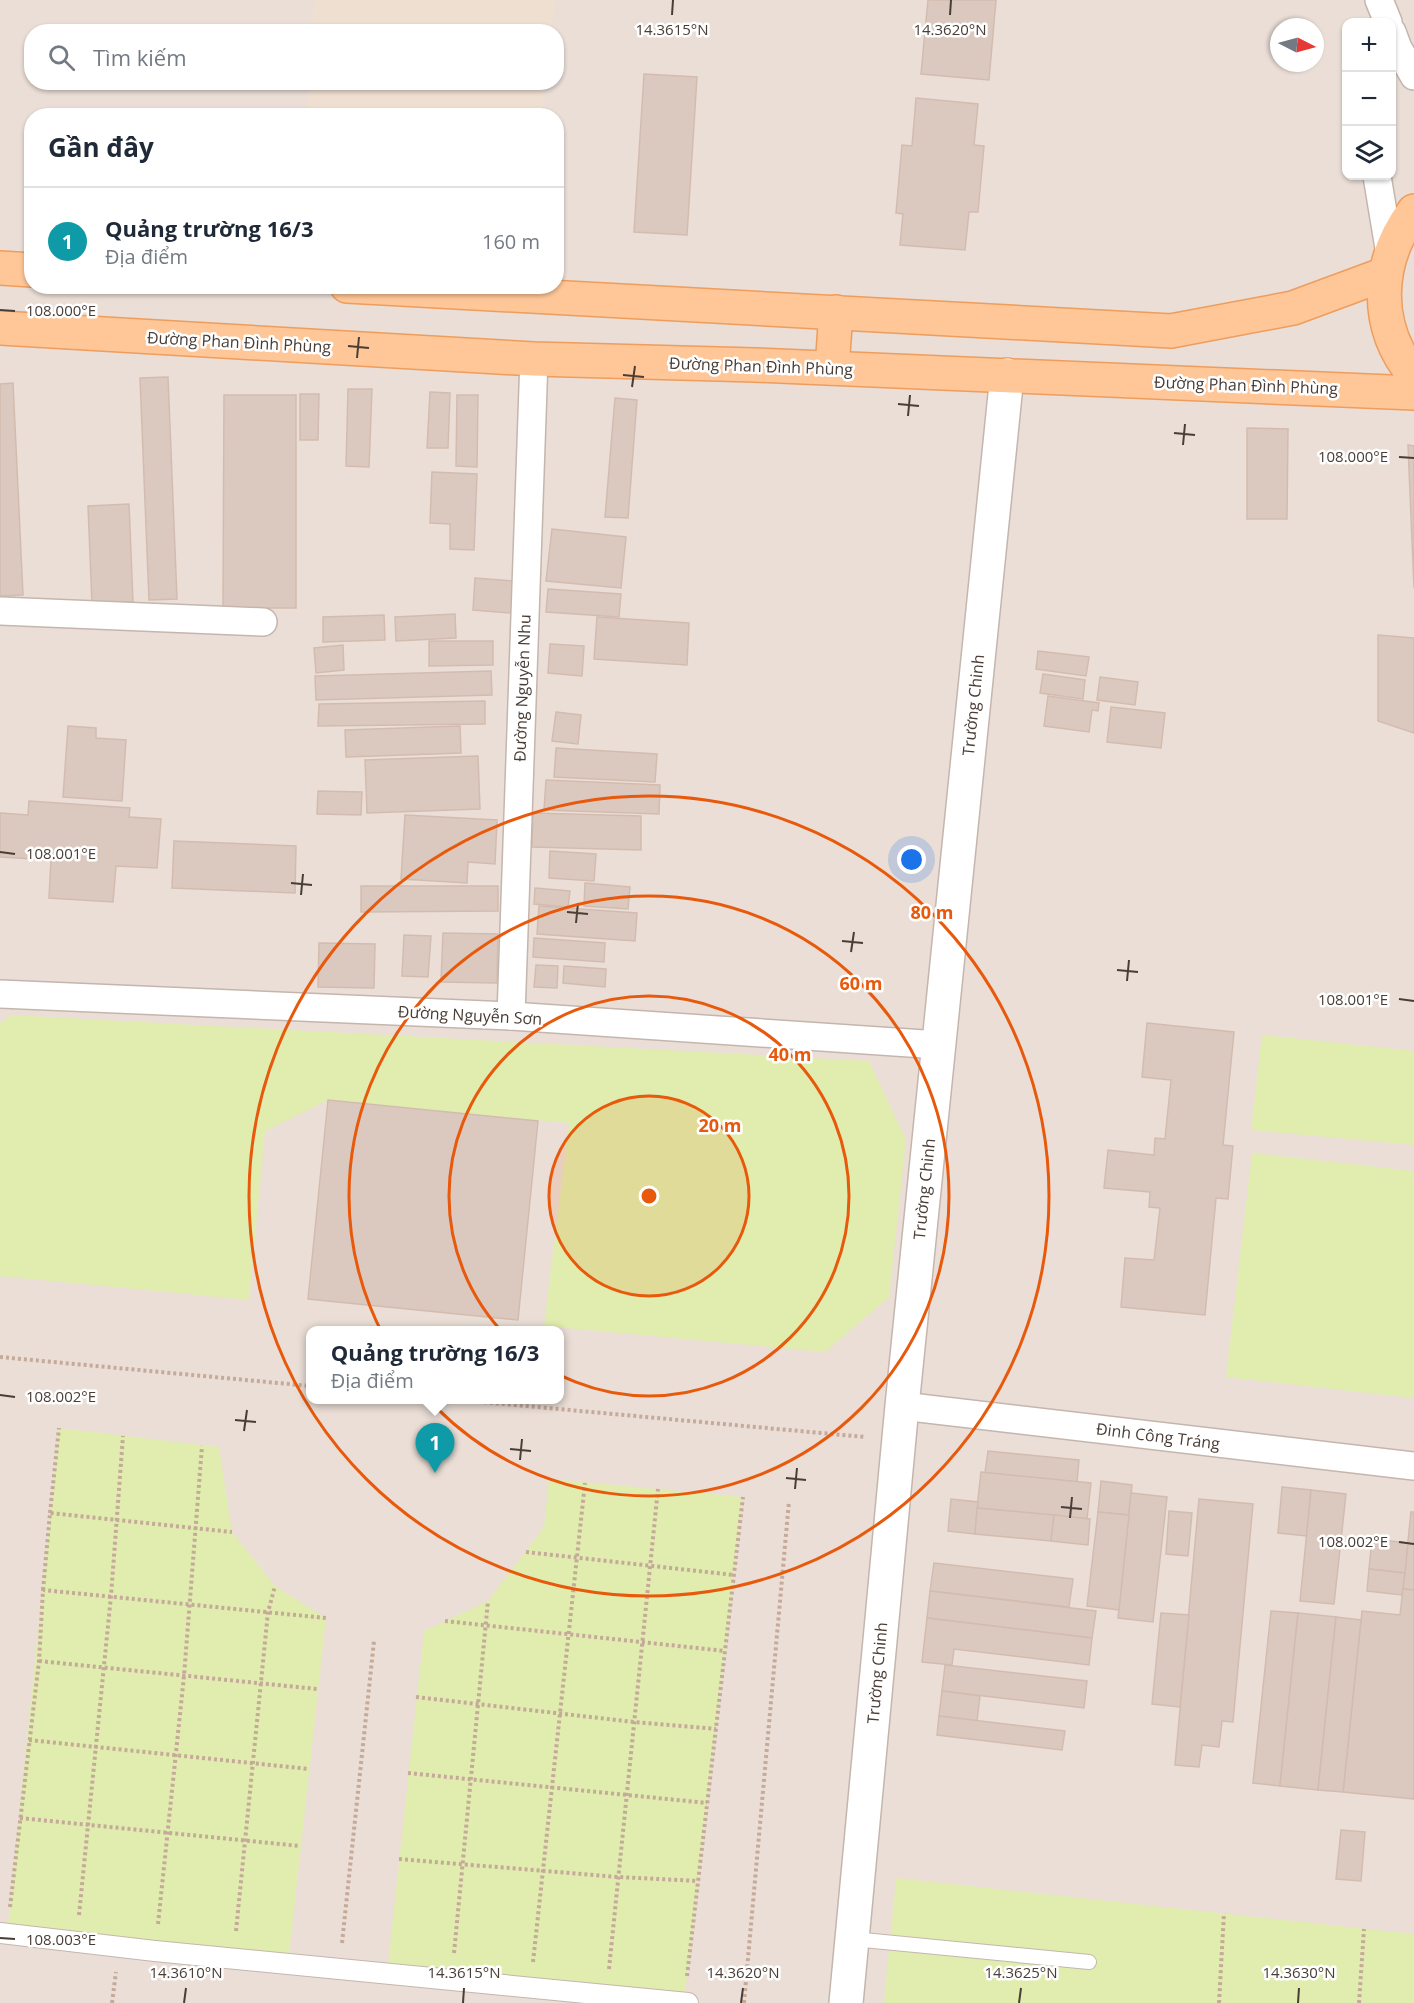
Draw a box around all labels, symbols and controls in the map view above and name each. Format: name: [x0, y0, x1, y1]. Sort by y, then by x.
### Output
north arrow: [1270, 18, 1324, 72]
map controls: [1342, 18, 1396, 180]
button: +: [1342, 18, 1396, 72]
text: 14.3615°N: [635, 19, 709, 39]
text: 14.3620°N: [913, 19, 987, 39]
search box: [24, 24, 564, 90]
icon: search: [45, 41, 78, 74]
text: Tìm kiếm: [93, 42, 187, 72]
button: −: [1342, 72, 1396, 126]
button: layers: [1342, 126, 1396, 180]
text: Gần đây: [48, 129, 154, 165]
text: Quảng trường 16/3: [105, 213, 313, 243]
text: 1: [62, 228, 73, 255]
text: 160 m: [482, 228, 540, 255]
text: Địa điểm: [105, 243, 188, 270]
text: 108.000°E: [26, 300, 96, 320]
street label: Đường Phan Đình Phùng: [146, 326, 332, 358]
street label: Đường Phan Đình Phùng: [669, 352, 854, 380]
street label: Đường Phan Đình Phùng: [1154, 371, 1339, 399]
text: 108.000°E: [1318, 446, 1388, 466]
street label: Đường Nguyễn Nhu: [508, 614, 536, 762]
street label: Trường Chinh: [957, 653, 989, 757]
text: 108.001°E: [26, 843, 96, 863]
your location: [897, 845, 926, 874]
text: 80 m: [911, 900, 953, 924]
text: 60 m: [840, 971, 882, 995]
text: 108.001°E: [1318, 989, 1388, 1009]
street label: Đường Nguyễn Sơn: [397, 1000, 543, 1030]
text: 40 m: [769, 1042, 811, 1066]
text: 20 m: [699, 1113, 741, 1137]
street label: Trường Chinh: [908, 1137, 940, 1241]
centre of rings: [639, 1186, 659, 1206]
popup: [306, 1326, 564, 1404]
text: Quảng trường 16/3: [331, 1337, 539, 1367]
text: Địa điểm: [331, 1367, 414, 1394]
text: 108.002°E: [26, 1386, 96, 1406]
street label: Đinh Công Tráng: [1095, 1417, 1221, 1455]
pin: 1: [416, 1424, 454, 1473]
text: 108.002°E: [1318, 1531, 1388, 1551]
street label: Trường Chinh: [862, 1621, 892, 1725]
text: 108.003°E: [26, 1929, 96, 1949]
text: 14.3610°N: [149, 1962, 223, 1982]
text: 14.3615°N: [427, 1962, 501, 1982]
text: 14.3620°N: [706, 1962, 780, 1982]
text: 14.3625°N: [984, 1962, 1058, 1982]
text: 14.3630°N: [1262, 1962, 1336, 1982]

